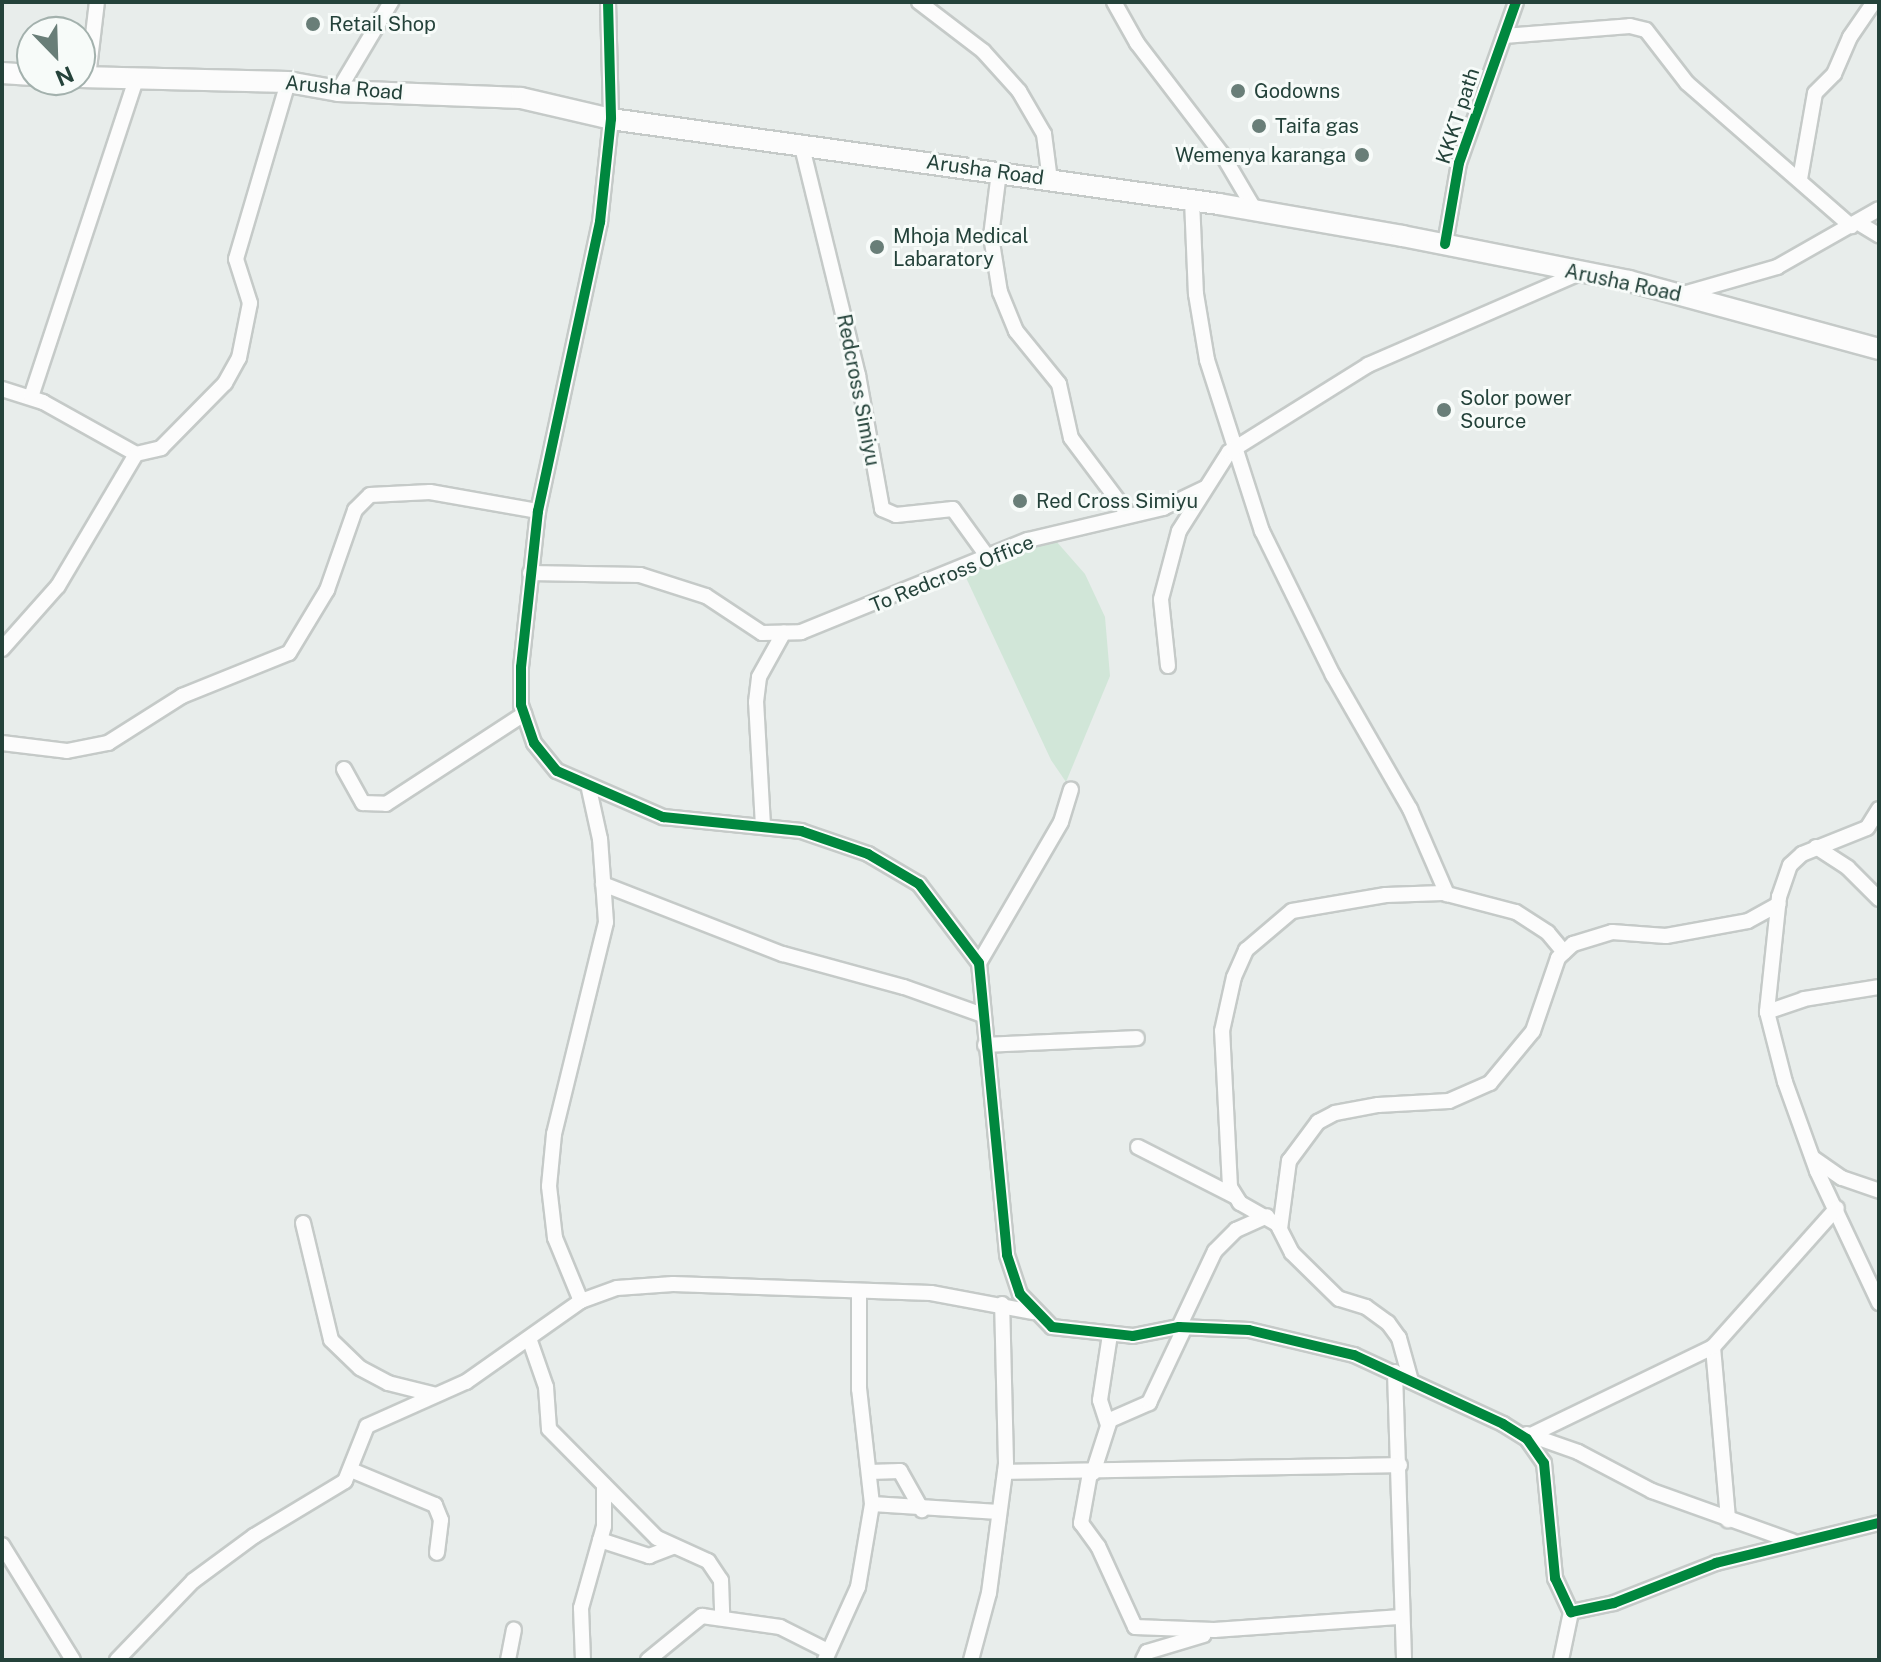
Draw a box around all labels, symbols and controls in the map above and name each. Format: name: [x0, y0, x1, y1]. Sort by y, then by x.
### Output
place label: Retail Shop: [329, 12, 436, 36]
marker: Retail Shop: [304, 15, 322, 33]
north arrow: [16, 16, 96, 96]
text: N: [52, 61, 78, 92]
street label: KKKT path: [1431, 65, 1485, 167]
street label: Arusha Road: [284, 71, 404, 105]
place label: Godowns: [1254, 79, 1340, 103]
marker: Godowns: [1229, 82, 1247, 100]
place label: Taifa gas: [1275, 114, 1359, 138]
marker: Taifa gas: [1250, 117, 1268, 135]
place label: Wemenya karanga: [1175, 143, 1346, 167]
marker: Wemenya karanga: [1353, 146, 1371, 164]
street label: Arusha Road: [925, 150, 1045, 190]
place label: Mhoja Medical Labaratory: [893, 224, 1028, 271]
marker: Mhoja Medical Labaratory: [868, 238, 886, 256]
street label: Arusha Road: [1563, 259, 1683, 307]
street label: Redcross Simiyu: [832, 312, 884, 468]
place label: Solor power Source: [1460, 386, 1572, 433]
marker: Solor power Source: [1435, 401, 1453, 419]
place label: Red Cross Simiyu: [1036, 489, 1198, 513]
marker: Red Cross Simiyu: [1011, 492, 1029, 510]
street label: To Redcross Office: [866, 530, 1038, 618]

